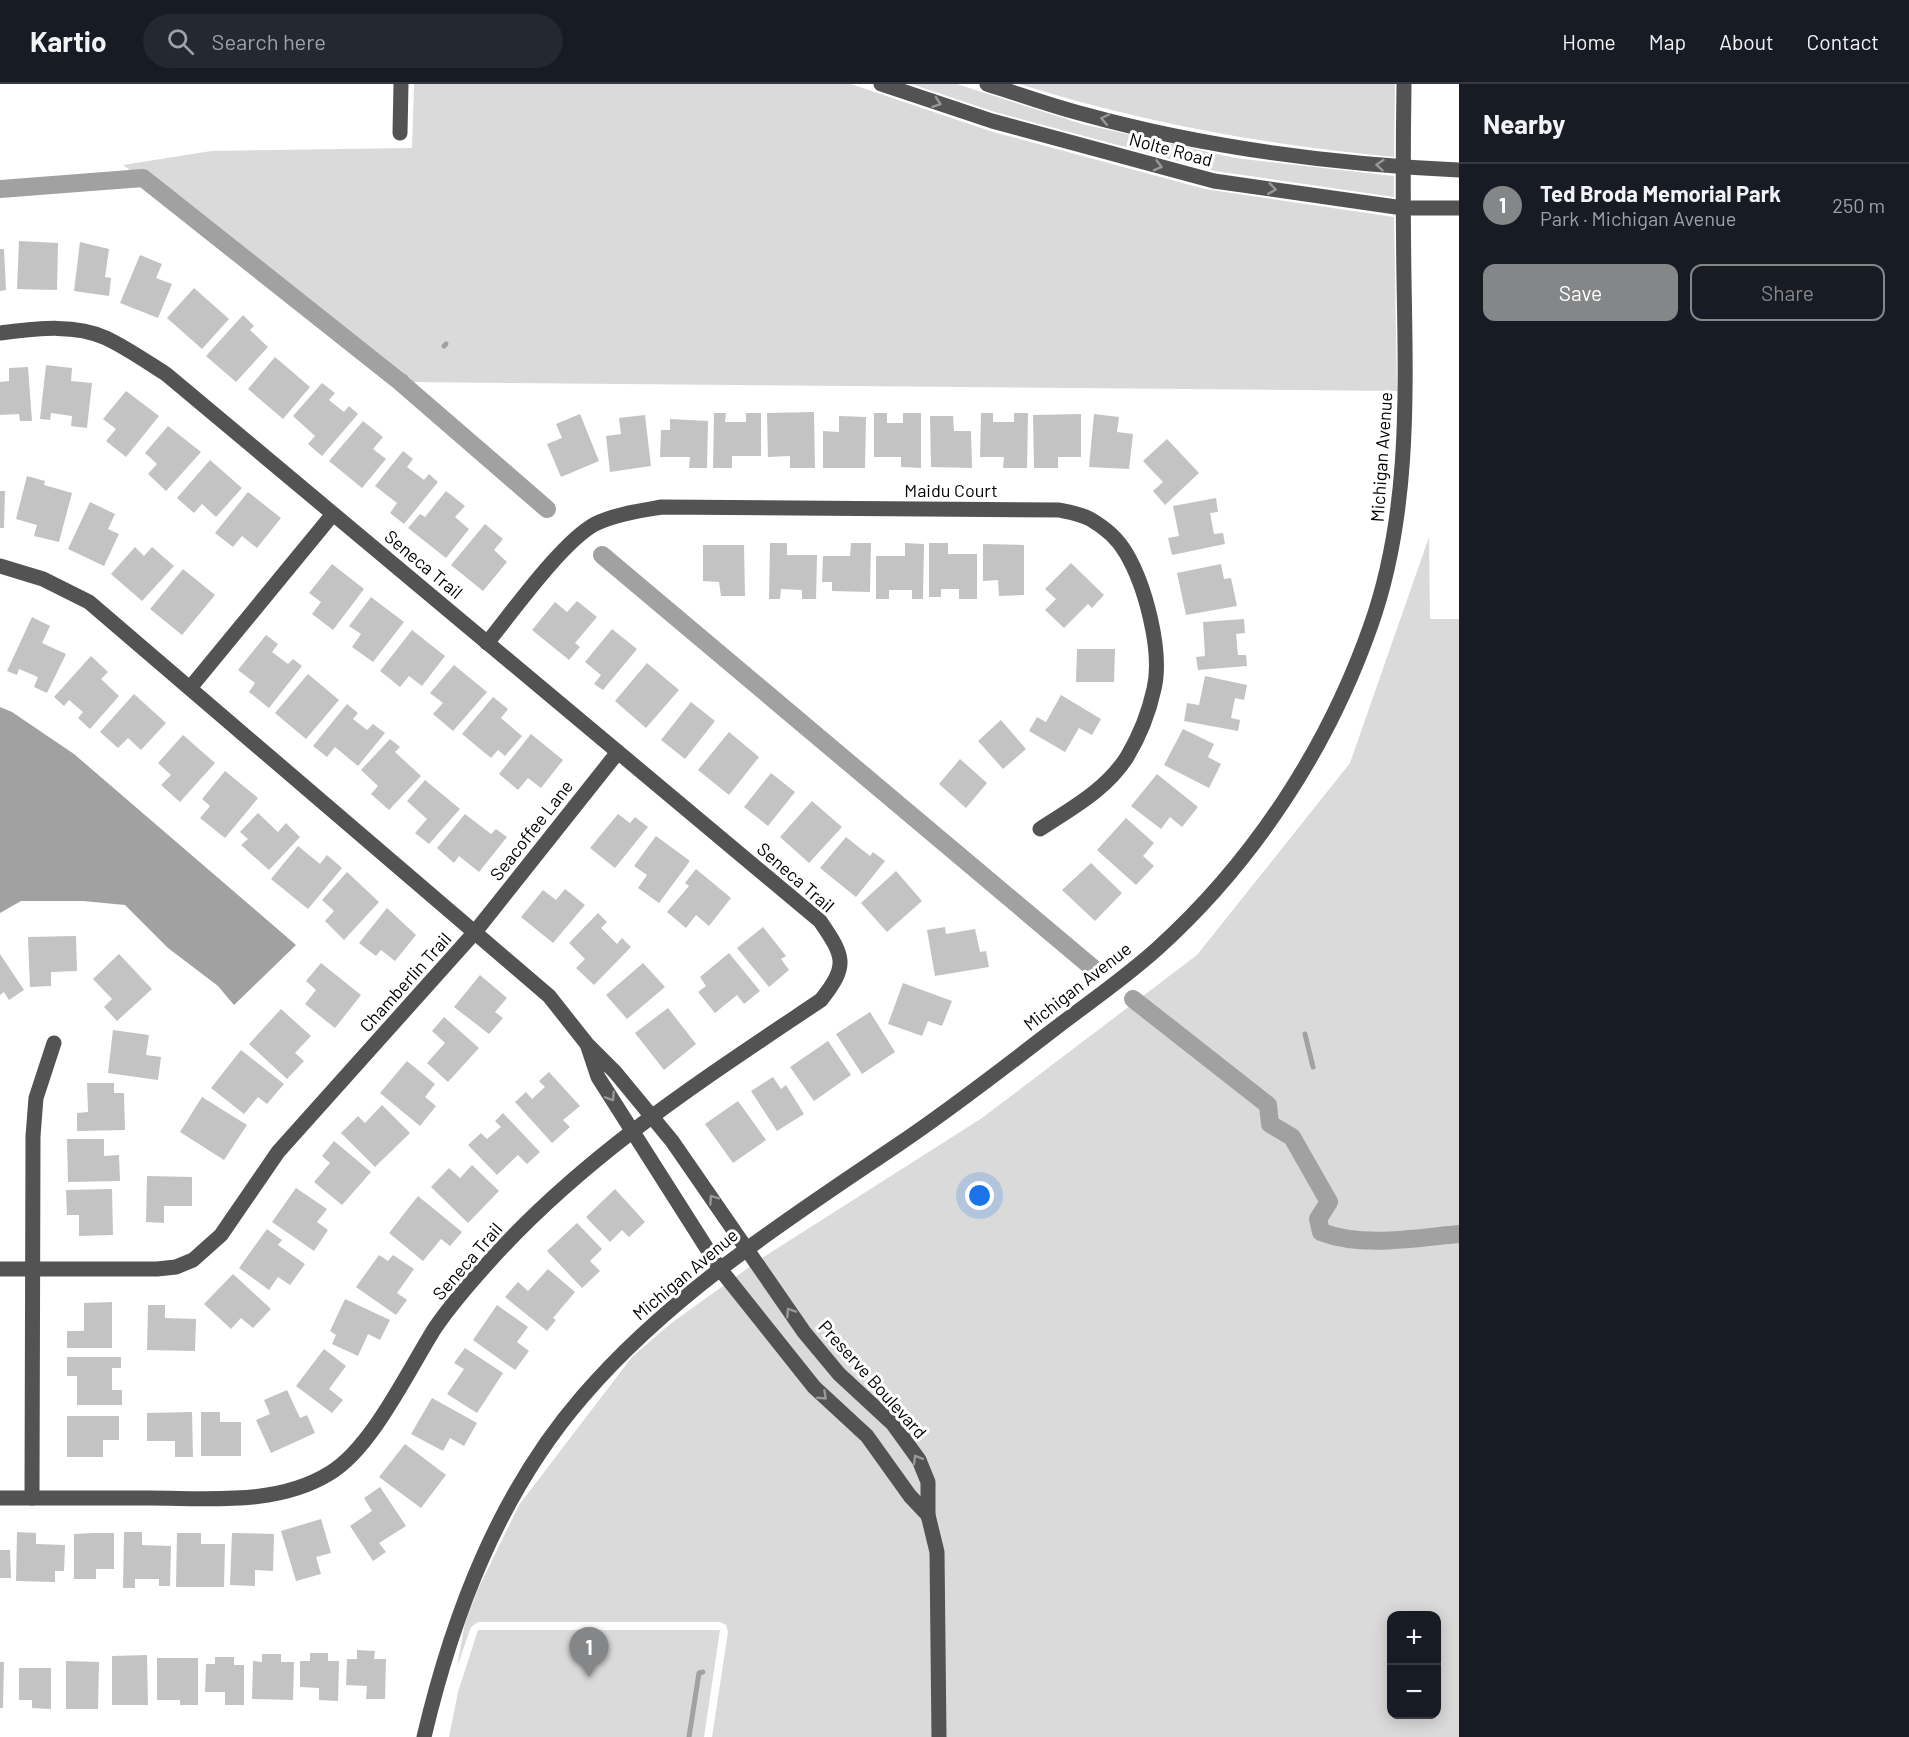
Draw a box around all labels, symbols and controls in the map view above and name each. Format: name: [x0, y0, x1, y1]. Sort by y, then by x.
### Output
search box: [143, 14, 563, 68]
text: Kartio: [30, 24, 107, 58]
icon: search: [164, 25, 197, 58]
text: Search here: [212, 28, 326, 54]
text: Home: [1562, 29, 1616, 54]
text: Map: [1649, 29, 1686, 54]
text: About: [1719, 29, 1774, 54]
text: Contact: [1807, 29, 1879, 54]
one-way arrow: [931, 95, 942, 108]
text: Nearby: [1483, 108, 1565, 139]
one-way arrow: [1100, 113, 1110, 126]
street label: Nolte Road: [1127, 127, 1215, 171]
one-way arrow: [1152, 159, 1163, 171]
one-way arrow: [1375, 159, 1384, 172]
text: Ted Broda Memorial Park: [1540, 180, 1781, 206]
one-way arrow: [1267, 183, 1276, 195]
text: 1: [1499, 193, 1506, 217]
text: 250 m: [1832, 193, 1885, 217]
text: Park · Michigan Avenue: [1540, 206, 1736, 230]
button: Save: [1483, 264, 1678, 321]
button: Share: [1690, 264, 1885, 321]
street label: Michigan Avenue: [1365, 391, 1397, 523]
street label: Maidu Court: [904, 479, 998, 501]
street label: Seneca Trail: [380, 525, 468, 603]
street label: Seacoffee Lane: [485, 775, 577, 885]
street label: Seneca Trail: [753, 837, 839, 917]
street label: Chamberlin Trail: [355, 928, 455, 1036]
street label: Michigan Avenue: [1019, 937, 1135, 1035]
one-way arrow: [604, 1090, 615, 1101]
your location: [965, 1181, 994, 1210]
one-way arrow: [709, 1195, 720, 1206]
street label: Seneca Trail: [427, 1218, 507, 1304]
street label: Michigan Avenue: [628, 1224, 742, 1324]
one-way arrow: [786, 1307, 797, 1318]
street label: Preserve Boulevard: [814, 1315, 932, 1443]
one-way arrow: [816, 1389, 827, 1400]
one-way arrow: [912, 1455, 924, 1465]
map controls: [1387, 1611, 1441, 1719]
button: +: [1387, 1611, 1441, 1665]
pin: 1: [570, 1628, 608, 1677]
button: −: [1387, 1665, 1441, 1719]

